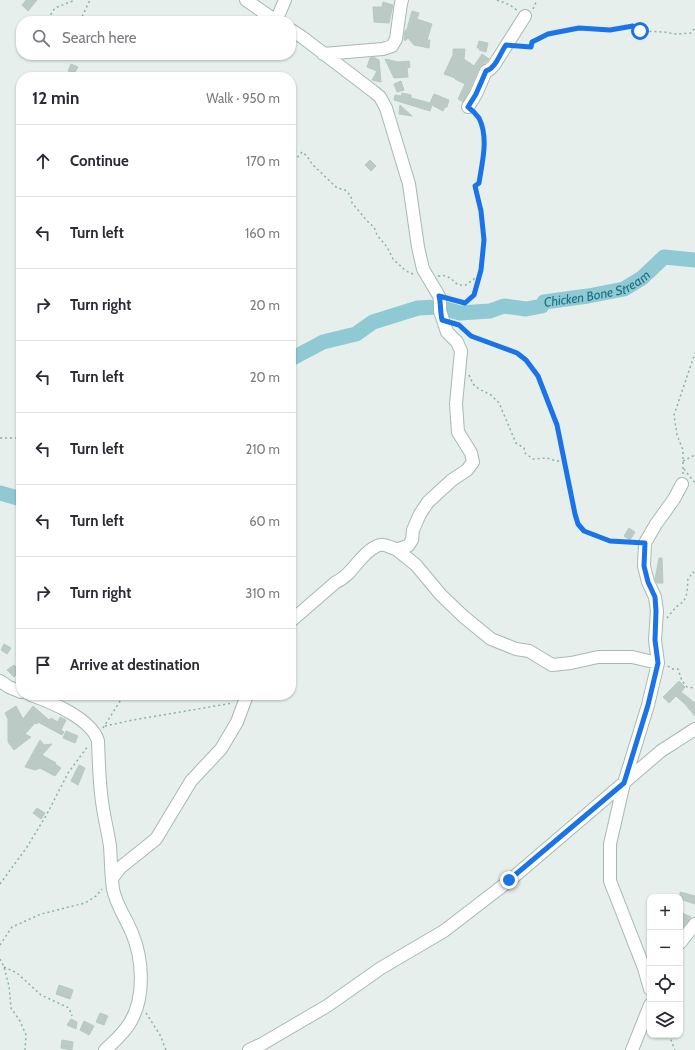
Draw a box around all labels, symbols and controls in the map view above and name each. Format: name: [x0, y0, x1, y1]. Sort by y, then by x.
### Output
search box: [16, 16, 296, 60]
route start: [631, 22, 649, 40]
icon: search: [30, 27, 52, 49]
text: Search here: [62, 29, 137, 47]
text: 12 min: [32, 88, 79, 108]
text: Walk · 950 m: [206, 90, 280, 106]
icon: ahead: [32, 150, 54, 172]
text: Continue: [70, 152, 129, 170]
text: 170 m: [246, 153, 280, 169]
icon: left: [32, 222, 54, 244]
text: Turn left: [70, 224, 124, 242]
text: 160 m: [245, 225, 280, 241]
water label: Chicken Bone Stream: [543, 267, 653, 310]
icon: right: [32, 294, 54, 316]
text: Turn right: [70, 296, 131, 314]
text: 20 m: [250, 297, 280, 313]
icon: left: [32, 366, 54, 388]
text: Turn left: [70, 368, 124, 386]
text: 20 m: [250, 369, 280, 385]
icon: left: [32, 438, 54, 460]
text: Turn left: [70, 440, 124, 458]
text: 210 m: [246, 441, 280, 457]
icon: left: [32, 510, 54, 532]
text: Turn left: [70, 512, 124, 530]
text: 60 m: [249, 513, 280, 529]
icon: right: [32, 582, 54, 604]
text: Turn right: [70, 584, 131, 602]
text: 310 m: [245, 585, 280, 601]
icon: arrive: [32, 654, 54, 676]
text: Arrive at destination: [70, 656, 200, 674]
route end: [500, 871, 518, 889]
map controls: [647, 894, 683, 1038]
button: +: [647, 894, 683, 930]
button: −: [647, 930, 683, 966]
button: locate: [647, 966, 683, 1002]
button: layers: [647, 1002, 683, 1038]

